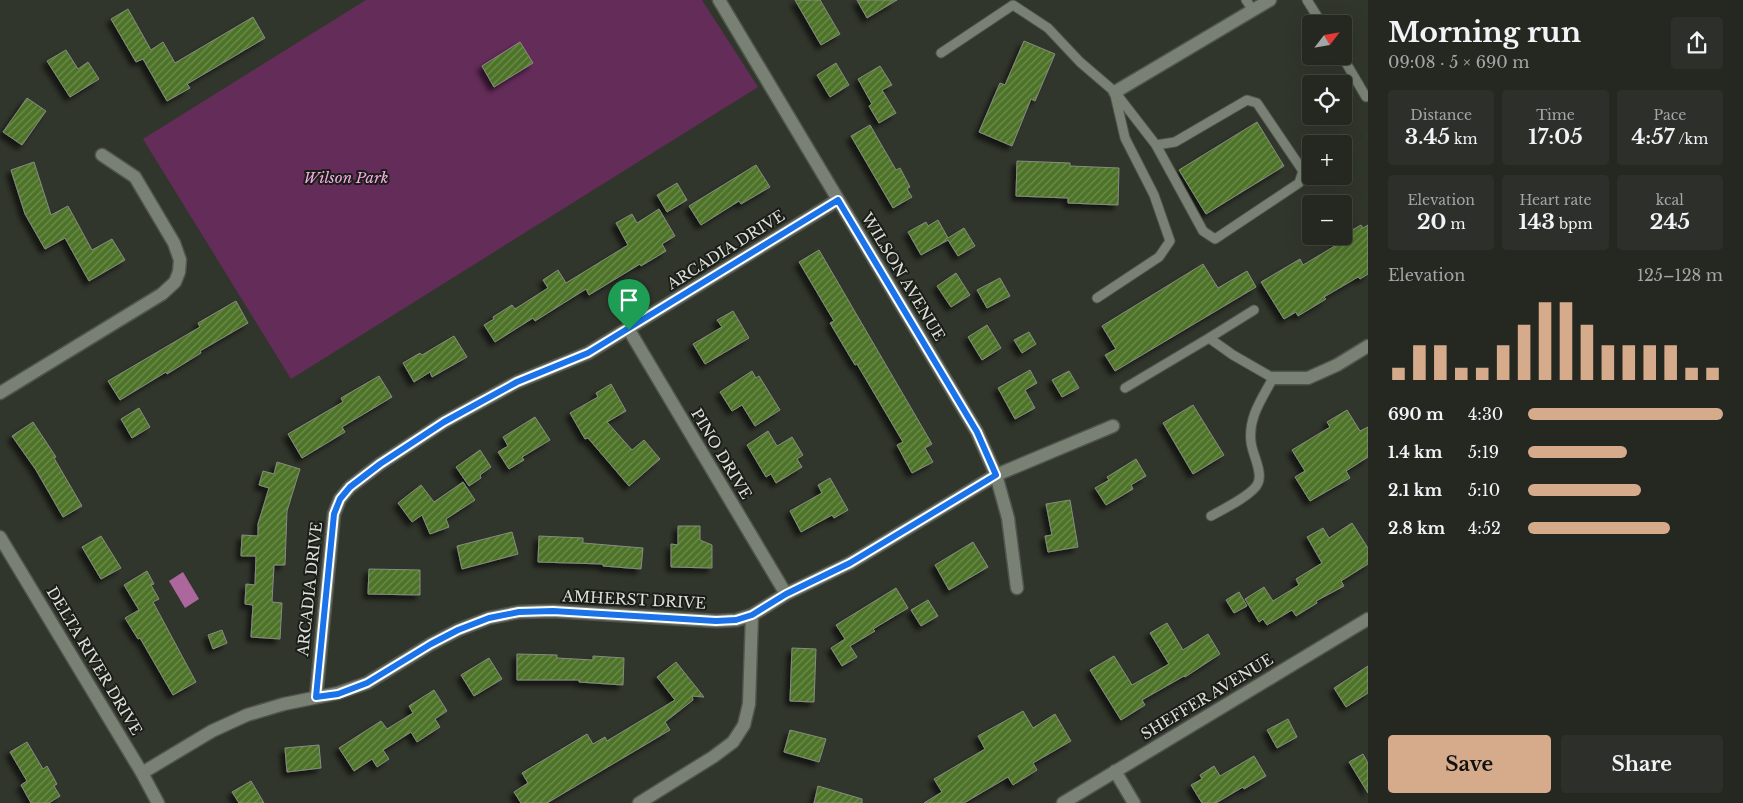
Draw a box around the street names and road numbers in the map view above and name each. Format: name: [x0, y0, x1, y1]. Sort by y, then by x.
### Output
street label: ARCADIA DRIVE: [663, 206, 788, 294]
street label: WILSON AVENUE: [857, 208, 949, 344]
street label: PINO DRIVE: [687, 405, 756, 502]
street label: ARCADIA DRIVE: [293, 521, 326, 658]
street label: DELTA RIVER DRIVE: [43, 583, 146, 738]
street label: AMHERST DRIVE: [561, 586, 706, 613]
street label: SHEFFER AVENUE: [1137, 650, 1276, 744]

